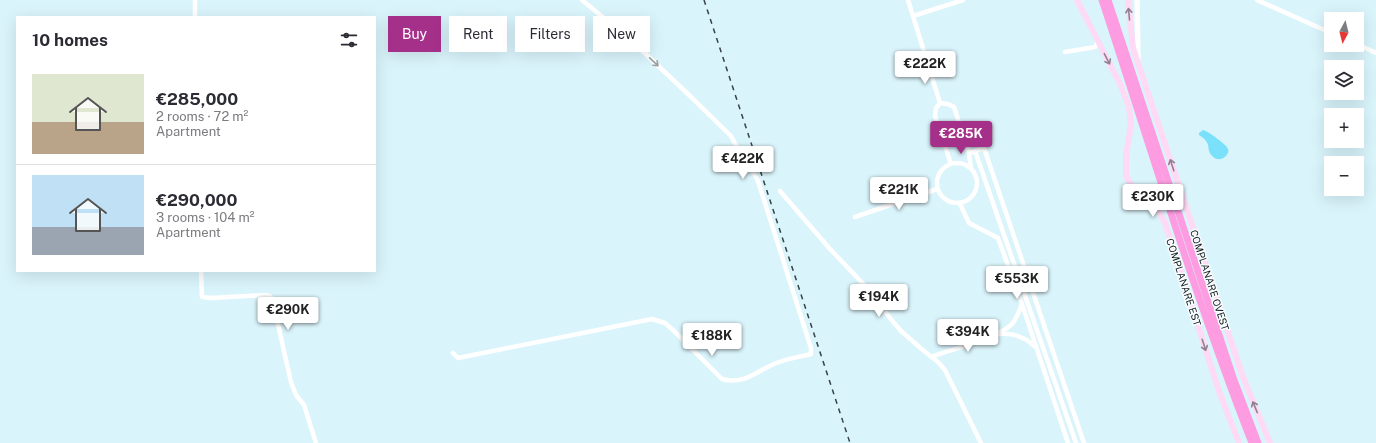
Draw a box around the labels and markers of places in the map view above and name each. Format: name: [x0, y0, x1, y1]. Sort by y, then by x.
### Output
pin: €222K: [897, 51, 953, 85]
pin: €285K: [933, 121, 989, 155]
pin: €422K: [715, 146, 771, 180]
pin: €221K: [871, 177, 927, 211]
pin: €230K: [1125, 184, 1181, 218]
pin: €553K: [989, 266, 1045, 300]
pin: €194K: [851, 284, 907, 318]
pin: €290K: [260, 297, 316, 331]
pin: €394K: [940, 319, 996, 353]
pin: €188K: [684, 323, 740, 357]

